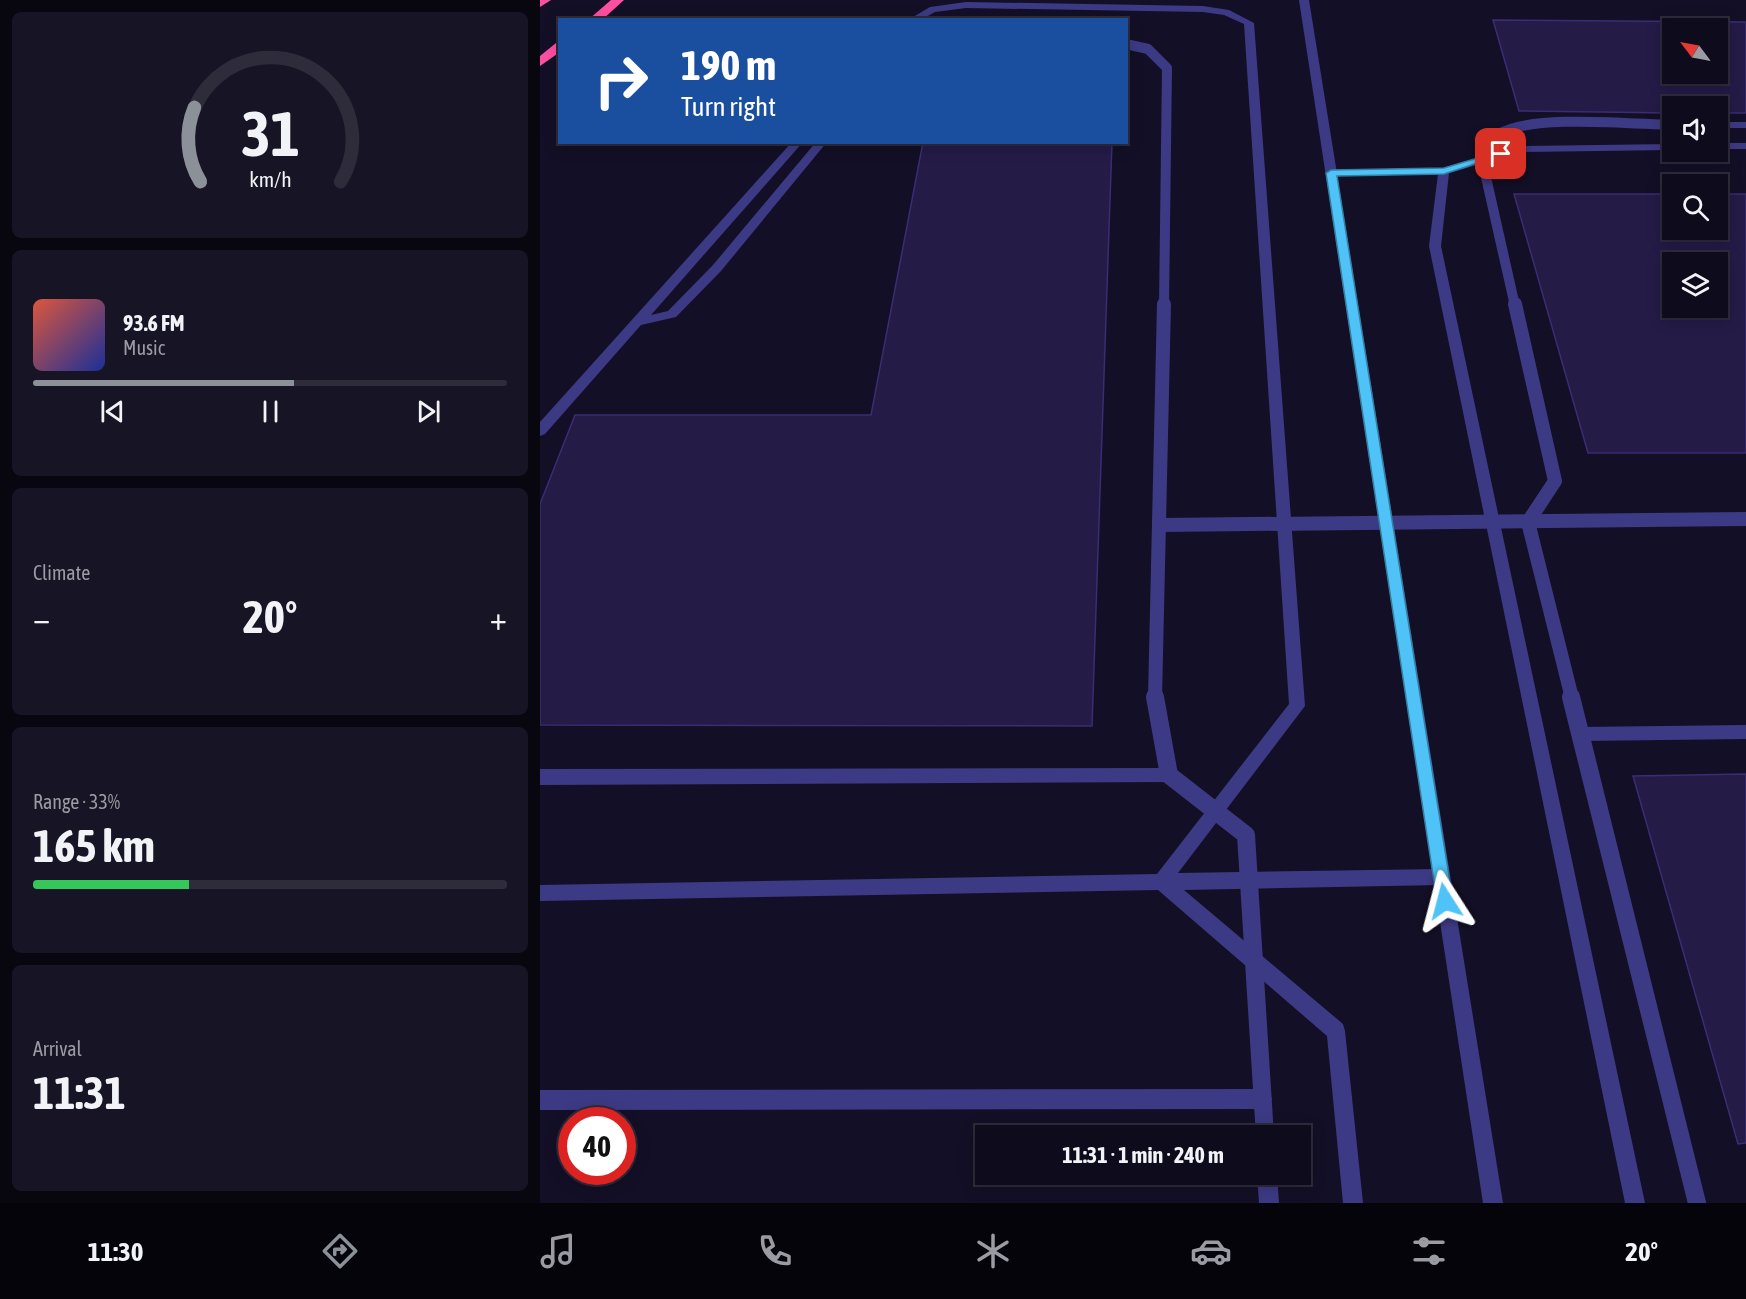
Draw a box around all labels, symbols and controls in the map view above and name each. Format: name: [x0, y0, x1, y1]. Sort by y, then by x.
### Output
north arrow: [1662, 18, 1728, 84]
map controls: [1662, 18, 1728, 318]
text: 190 m: [681, 41, 776, 89]
icon: right: [582, 42, 660, 120]
text: Turn right: [681, 91, 776, 122]
button: sound: [1662, 96, 1728, 162]
text: 31: [241, 98, 299, 169]
pin: [1475, 128, 1526, 179]
icon: arrive: [1484, 137, 1517, 170]
text: km/h: [249, 167, 291, 192]
button: search: [1662, 174, 1728, 240]
button: layers: [1662, 252, 1728, 318]
text: 93.6 FM: [123, 310, 185, 336]
text: Music: [123, 336, 165, 359]
icon: previous: [96, 395, 129, 428]
icon: pause: [254, 395, 287, 428]
icon: next: [412, 395, 445, 428]
text: Climate: [33, 561, 90, 584]
text: 20°: [243, 591, 297, 643]
text: −: [33, 599, 50, 637]
text: +: [490, 599, 507, 637]
text: Range · 33%: [33, 790, 120, 813]
text: 165 km: [33, 820, 155, 872]
position arrow: [1413, 869, 1477, 933]
text: Arrival: [33, 1037, 82, 1060]
text: 11:31: [33, 1067, 126, 1119]
speed limit sign: 40: [558, 1107, 636, 1185]
text: 11:31 · 1 min · 240 m: [1062, 1142, 1224, 1168]
icon: directions: [319, 1230, 361, 1272]
icon: music: [537, 1230, 579, 1272]
icon: phone: [754, 1230, 796, 1272]
icon: climate: [972, 1230, 1014, 1272]
icon: car: [1190, 1230, 1232, 1272]
icon: filters: [1408, 1230, 1450, 1272]
text: 11:30: [88, 1236, 143, 1267]
text: 20°: [1625, 1236, 1658, 1267]

